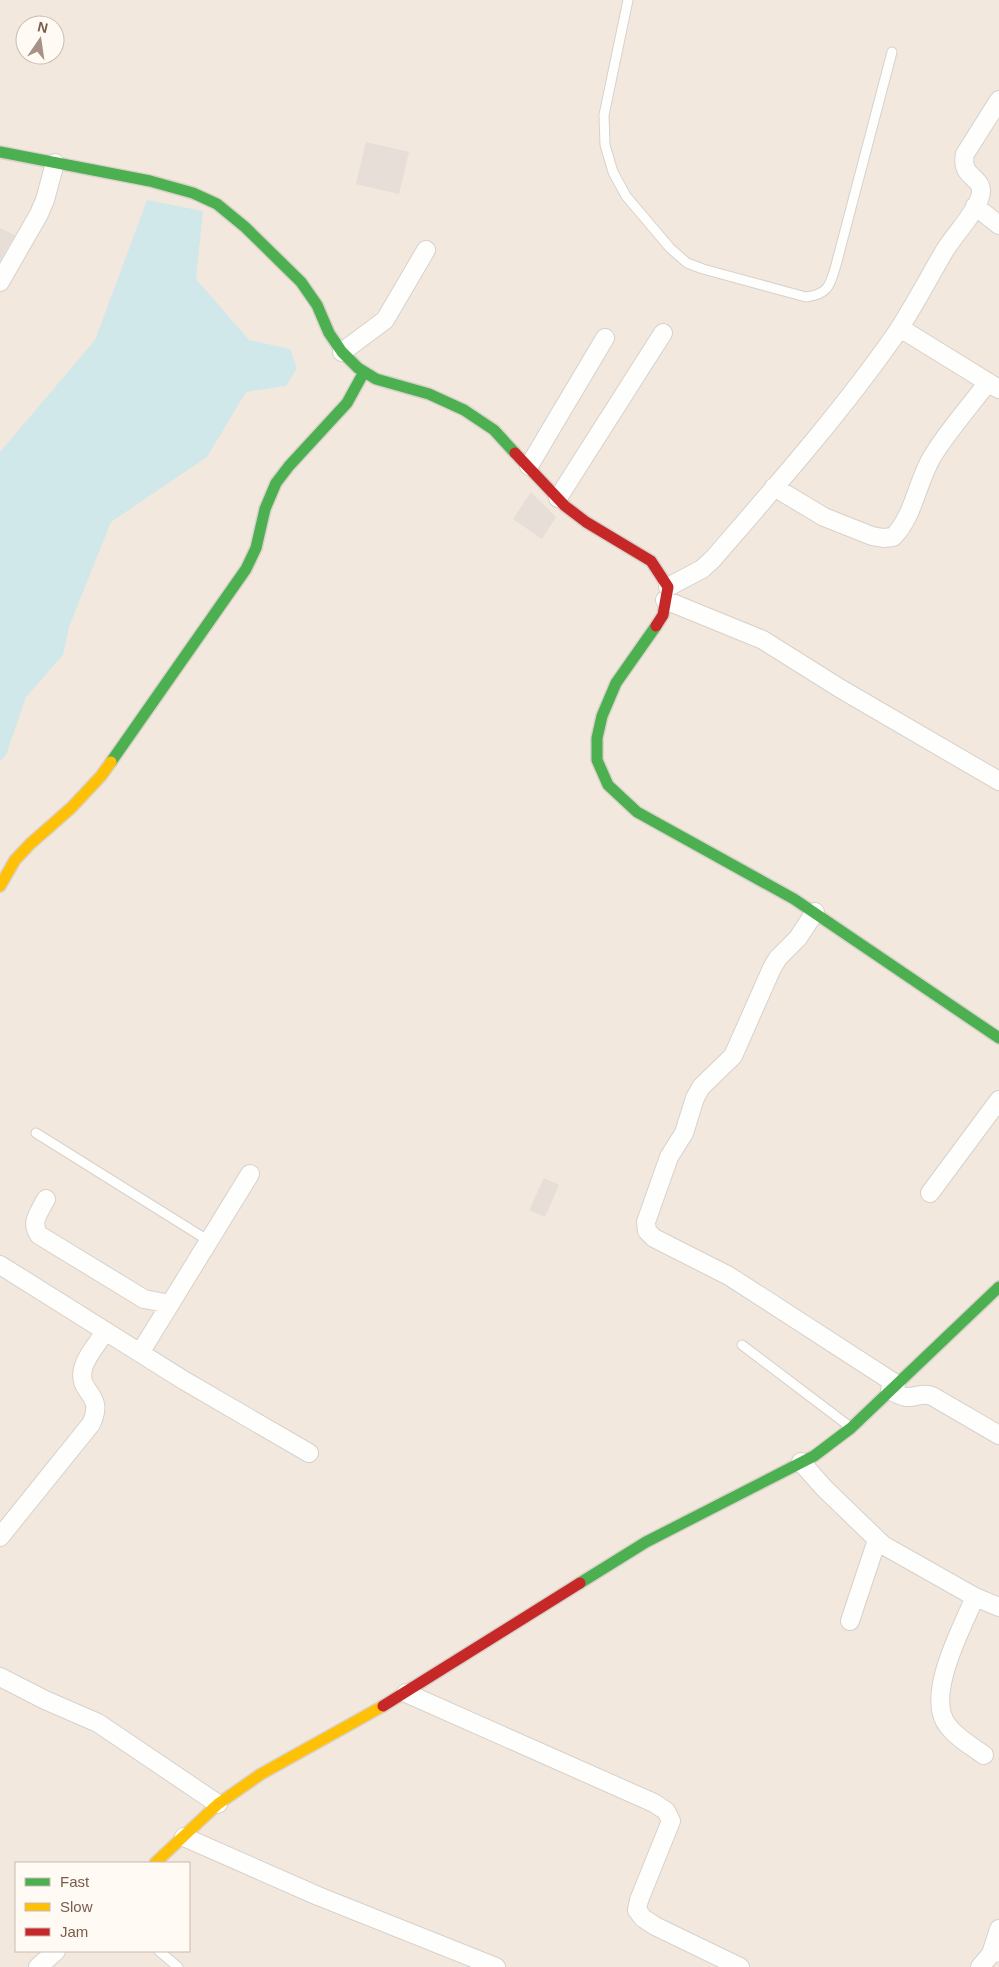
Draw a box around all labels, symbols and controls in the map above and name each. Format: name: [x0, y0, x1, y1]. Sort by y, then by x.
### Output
north arrow: [15, 15, 65, 65]
text: N: [36, 18, 50, 36]
legend: [15, 1862, 190, 1952]
text: Fast: [60, 1873, 90, 1890]
text: Slow: [60, 1898, 93, 1915]
text: Jam: [60, 1923, 88, 1940]

